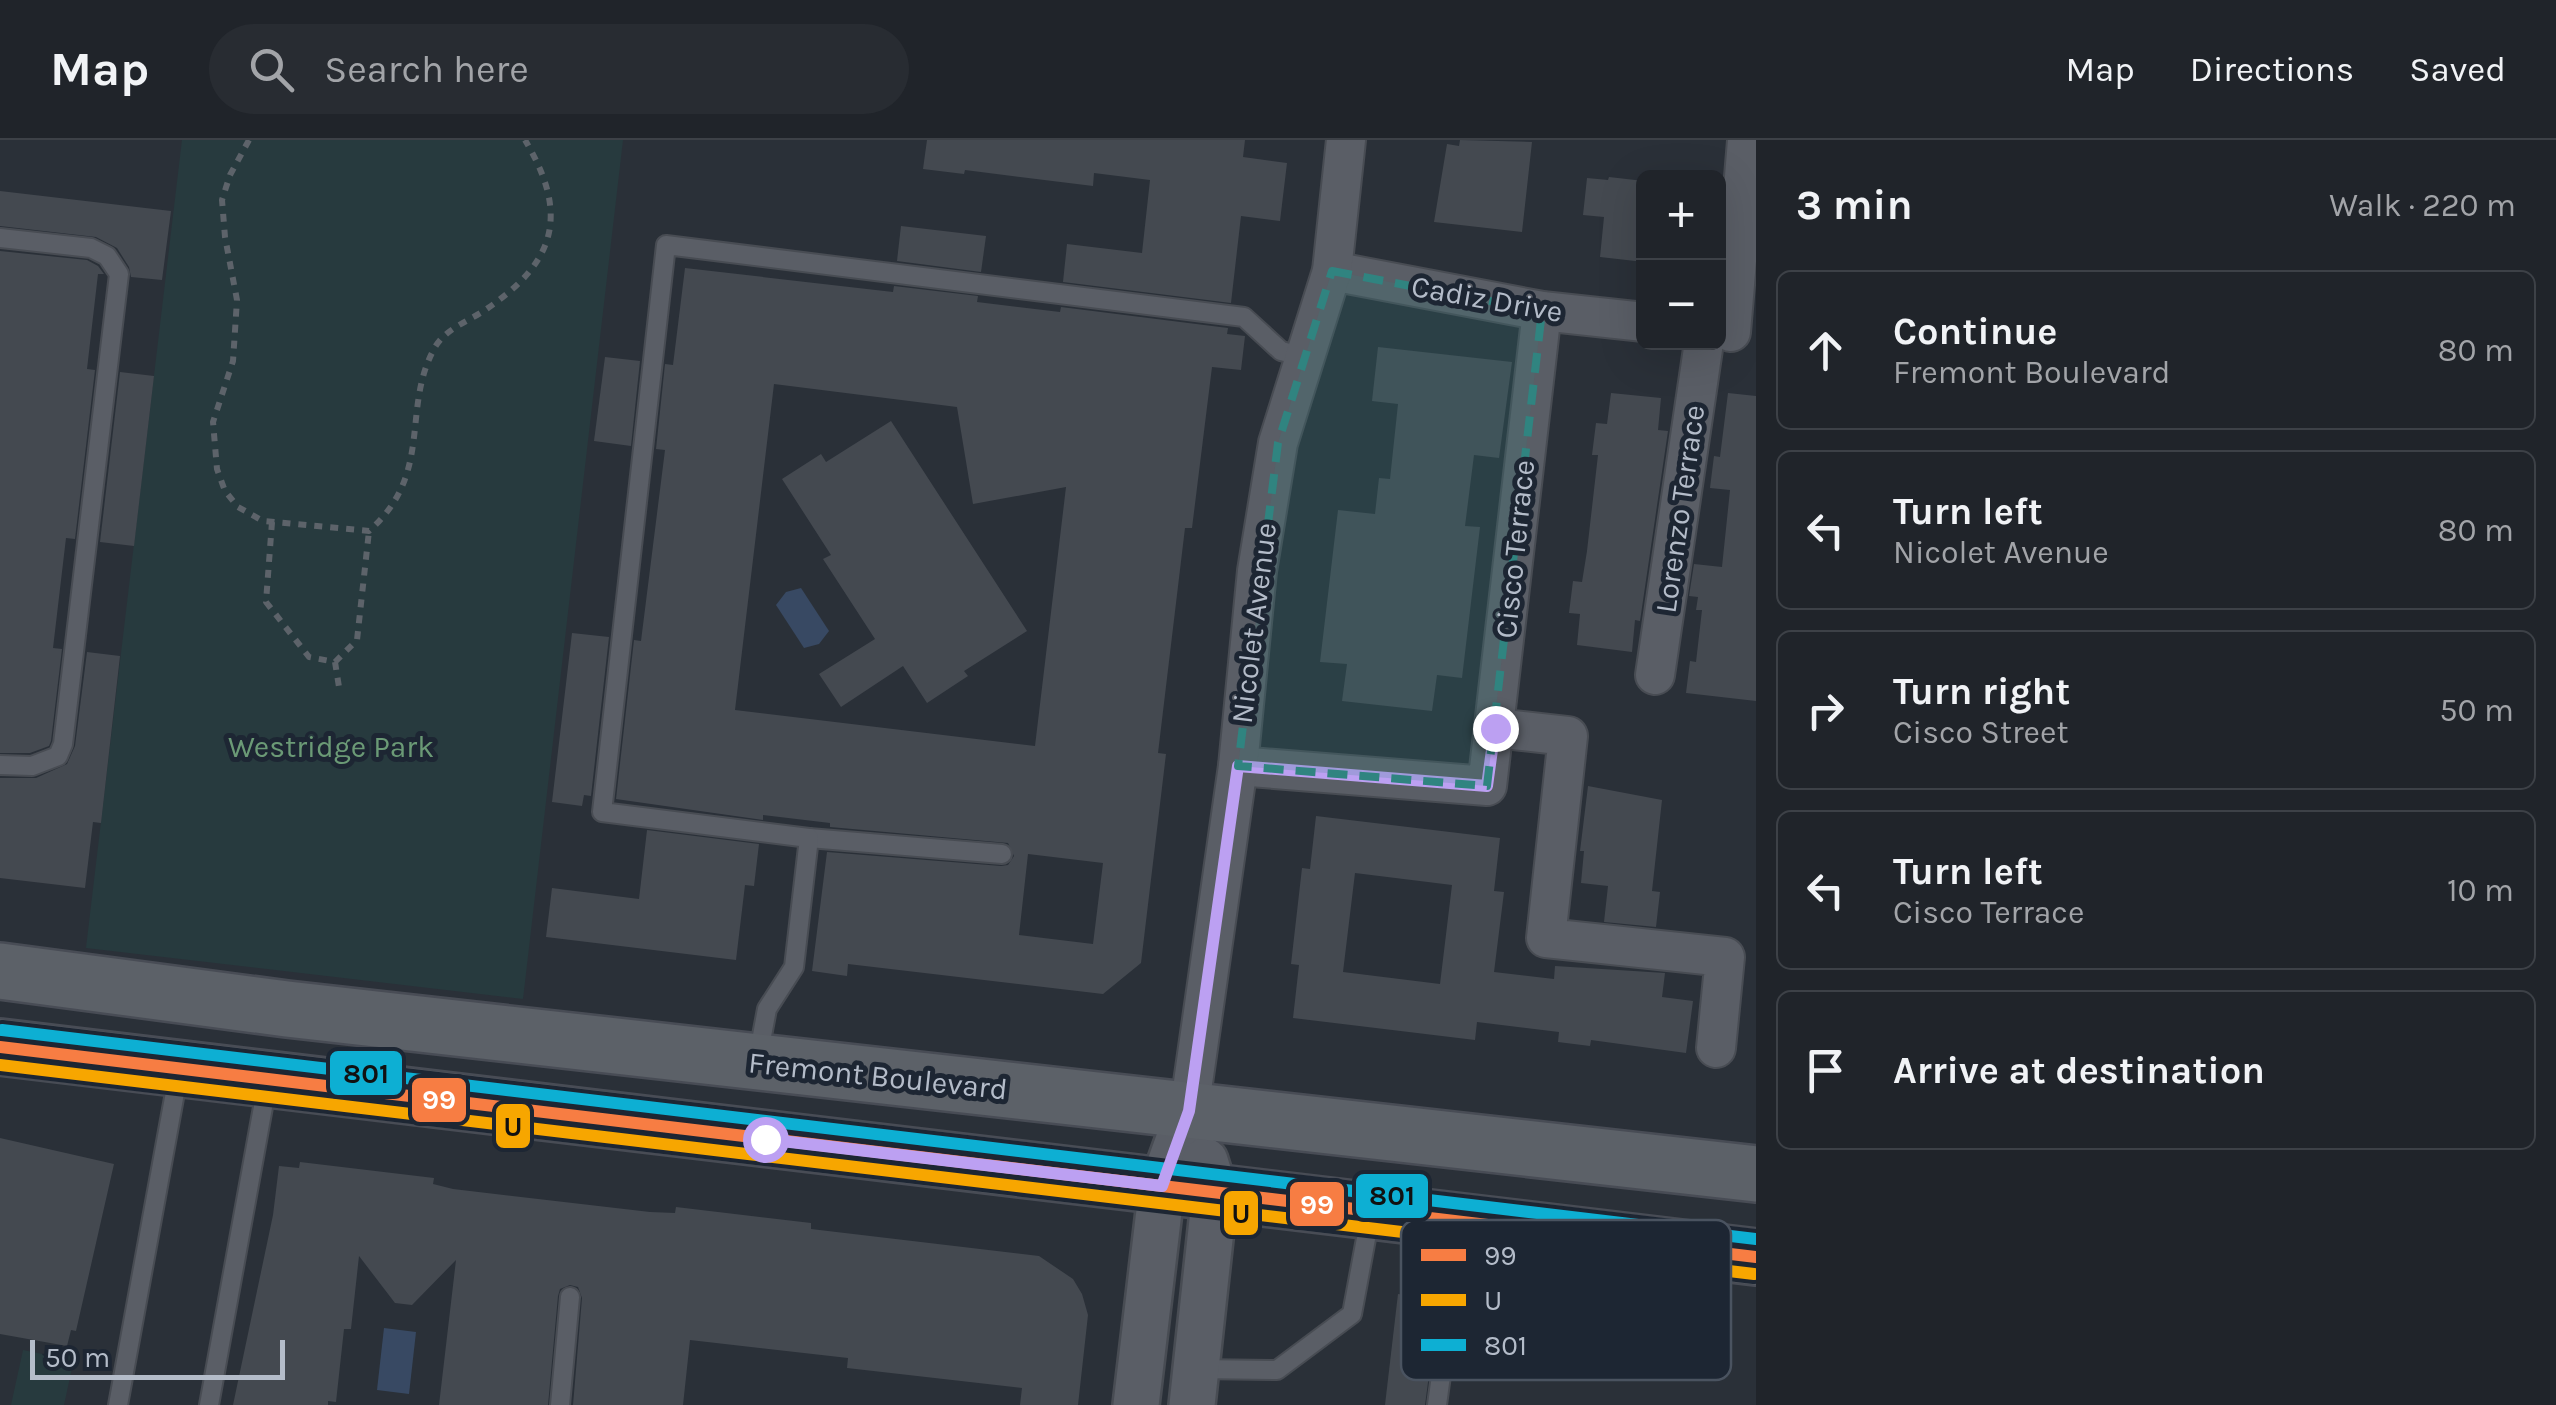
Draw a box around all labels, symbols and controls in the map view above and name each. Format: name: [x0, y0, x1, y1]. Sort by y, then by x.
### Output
search box: [209, 24, 909, 114]
text: Map: [50, 41, 149, 97]
icon: search: [244, 42, 299, 97]
text: Search here: [324, 47, 529, 92]
text: Map: [2065, 49, 2135, 90]
text: Directions: [2190, 49, 2354, 90]
text: Saved: [2409, 49, 2506, 90]
map controls: [1636, 170, 1726, 350]
button: +: [1636, 170, 1726, 260]
text: 3 min: [1796, 180, 1913, 230]
text: Walk · 220 m: [2329, 187, 2516, 224]
button: −: [1636, 260, 1726, 350]
street label: Cadiz Drive: [1409, 268, 1565, 330]
text: Continue: [1893, 309, 2057, 354]
icon: ahead: [1798, 323, 1853, 378]
text: 80 m: [2438, 332, 2514, 369]
text: Fremont Boulevard: [1893, 354, 2171, 391]
street label: Lorenzo Terrace: [1648, 403, 1712, 615]
street label: Cisco Terrace: [1488, 458, 1542, 640]
text: Turn left: [1893, 489, 2043, 534]
icon: left: [1798, 503, 1853, 558]
text: 80 m: [2438, 512, 2514, 549]
street label: Nicolet Avenue: [1224, 520, 1284, 726]
text: Nicolet Avenue: [1893, 534, 2109, 571]
text: Turn right: [1893, 669, 2070, 714]
icon: right: [1798, 683, 1853, 738]
text: 50 m: [2439, 692, 2514, 729]
route end: [1473, 706, 1519, 752]
text: Cisco Street: [1893, 714, 2068, 751]
park label: Westridge Park: [228, 729, 434, 765]
text: Turn left: [1893, 849, 2043, 894]
icon: left: [1798, 863, 1853, 918]
text: 10 m: [2447, 872, 2514, 909]
text: Cisco Terrace: [1893, 894, 2084, 931]
icon: arrive: [1798, 1043, 1853, 1098]
street label: Fremont Boulevard: [747, 1045, 1009, 1107]
text: Arrive at destination: [1893, 1048, 2265, 1093]
line badge: 801: [328, 1049, 404, 1097]
text: 801: [343, 1057, 389, 1090]
line badge: 99: [410, 1076, 468, 1124]
text: 99: [422, 1083, 456, 1116]
line badge: U: [494, 1102, 532, 1150]
text: U: [503, 1110, 523, 1143]
route start: [743, 1117, 789, 1163]
line badge: 801: [1354, 1172, 1430, 1220]
text: 801: [1369, 1179, 1415, 1212]
line badge: 99: [1288, 1180, 1346, 1228]
text: 99: [1300, 1188, 1334, 1221]
line badge: U: [1222, 1189, 1260, 1237]
text: U: [1231, 1197, 1251, 1230]
legend: [1401, 1220, 1731, 1380]
text: 99: [1484, 1239, 1516, 1272]
text: U: [1484, 1284, 1502, 1317]
text: 801: [1484, 1329, 1527, 1362]
scale bar: [30, 1335, 285, 1380]
text: 50 m: [45, 1341, 110, 1374]

